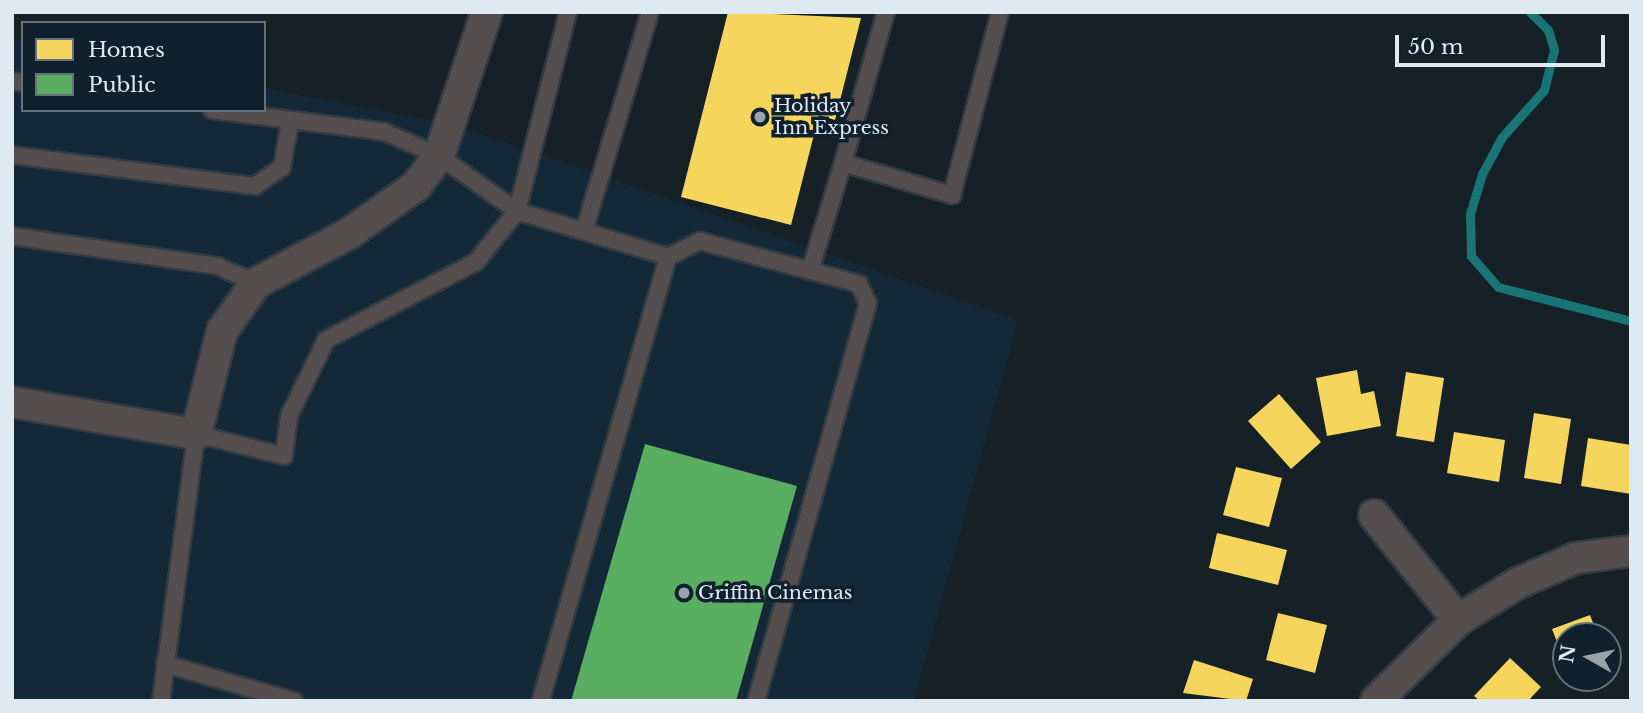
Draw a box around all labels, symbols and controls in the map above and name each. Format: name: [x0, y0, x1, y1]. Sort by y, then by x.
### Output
legend: [21, 21, 266, 112]
scale bar: [1398, 21, 1608, 65]
text: 50 m: [1408, 34, 1463, 60]
text: Homes: [88, 37, 165, 63]
text: Public: [88, 72, 155, 98]
place label: Holiday Inn Express: [774, 95, 889, 139]
marker: Holiday Inn Express: [752, 109, 768, 125]
place label: Griffin Cinemas: [698, 582, 852, 604]
marker: Griffin Cinemas: [676, 585, 692, 601]
north arrow: [1552, 622, 1622, 692]
text: N: [1555, 643, 1580, 665]

